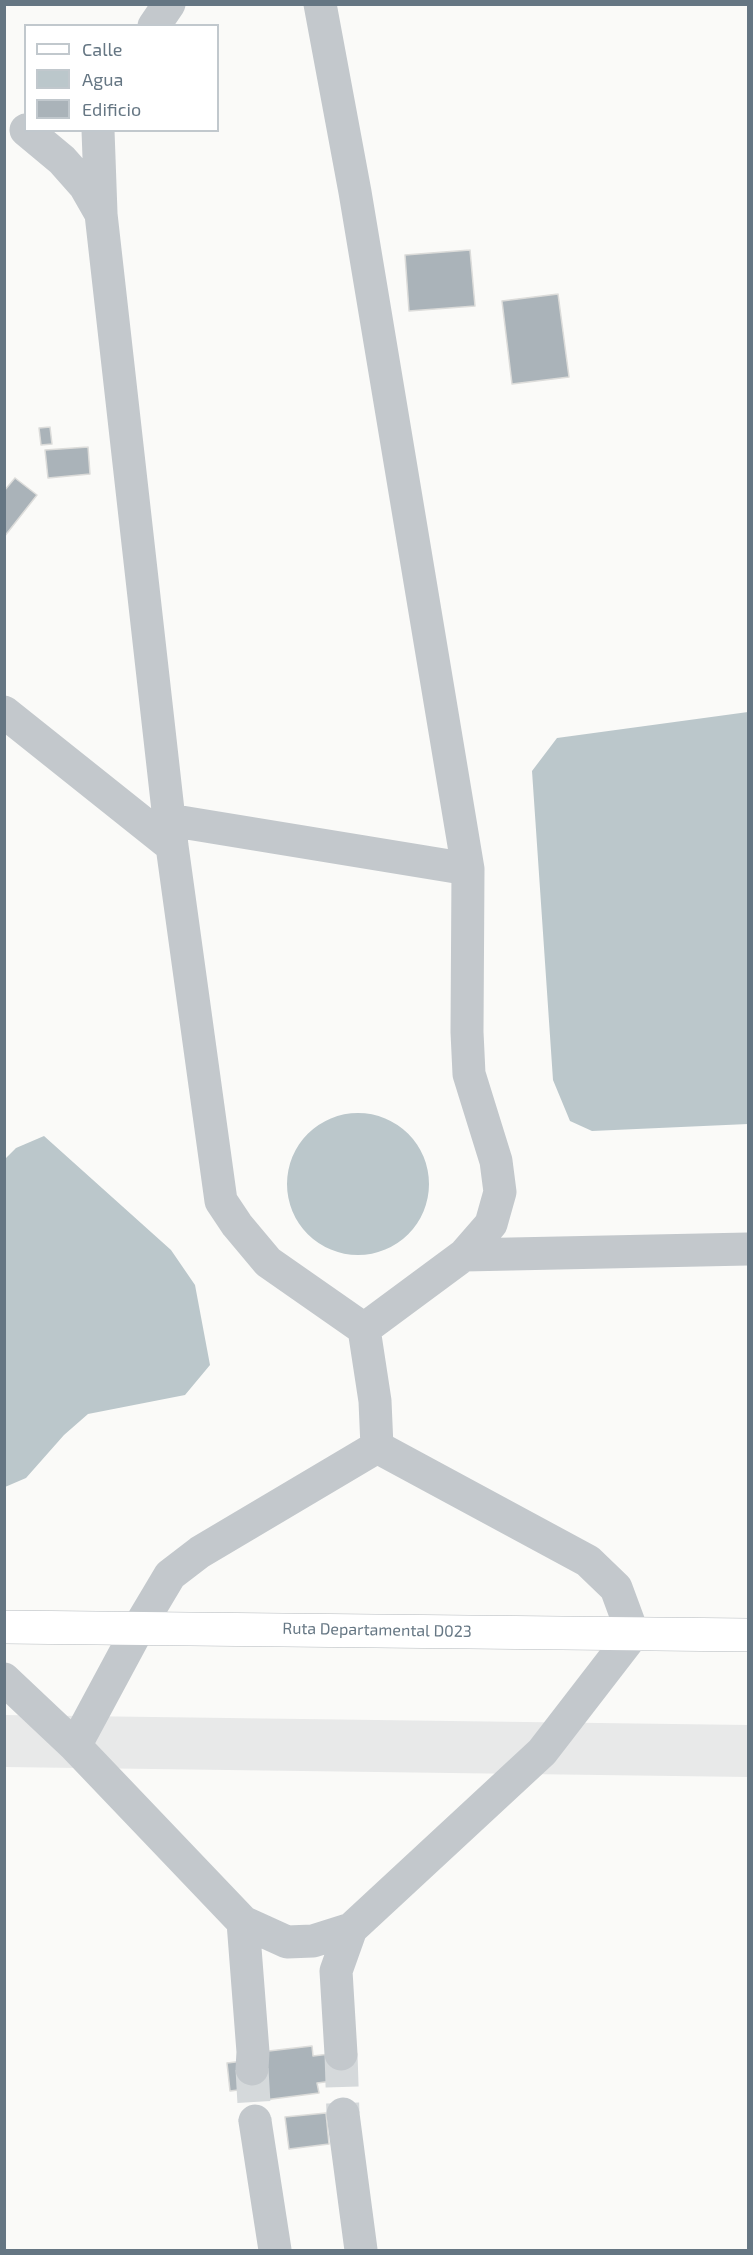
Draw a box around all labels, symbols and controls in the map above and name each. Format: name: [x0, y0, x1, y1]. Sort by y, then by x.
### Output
legend: [24, 24, 219, 132]
text: Calle: [82, 38, 123, 60]
text: Agua: [82, 68, 123, 90]
text: Edificio: [82, 98, 141, 120]
street label: Ruta Departamental D023: [282, 1619, 472, 1641]

